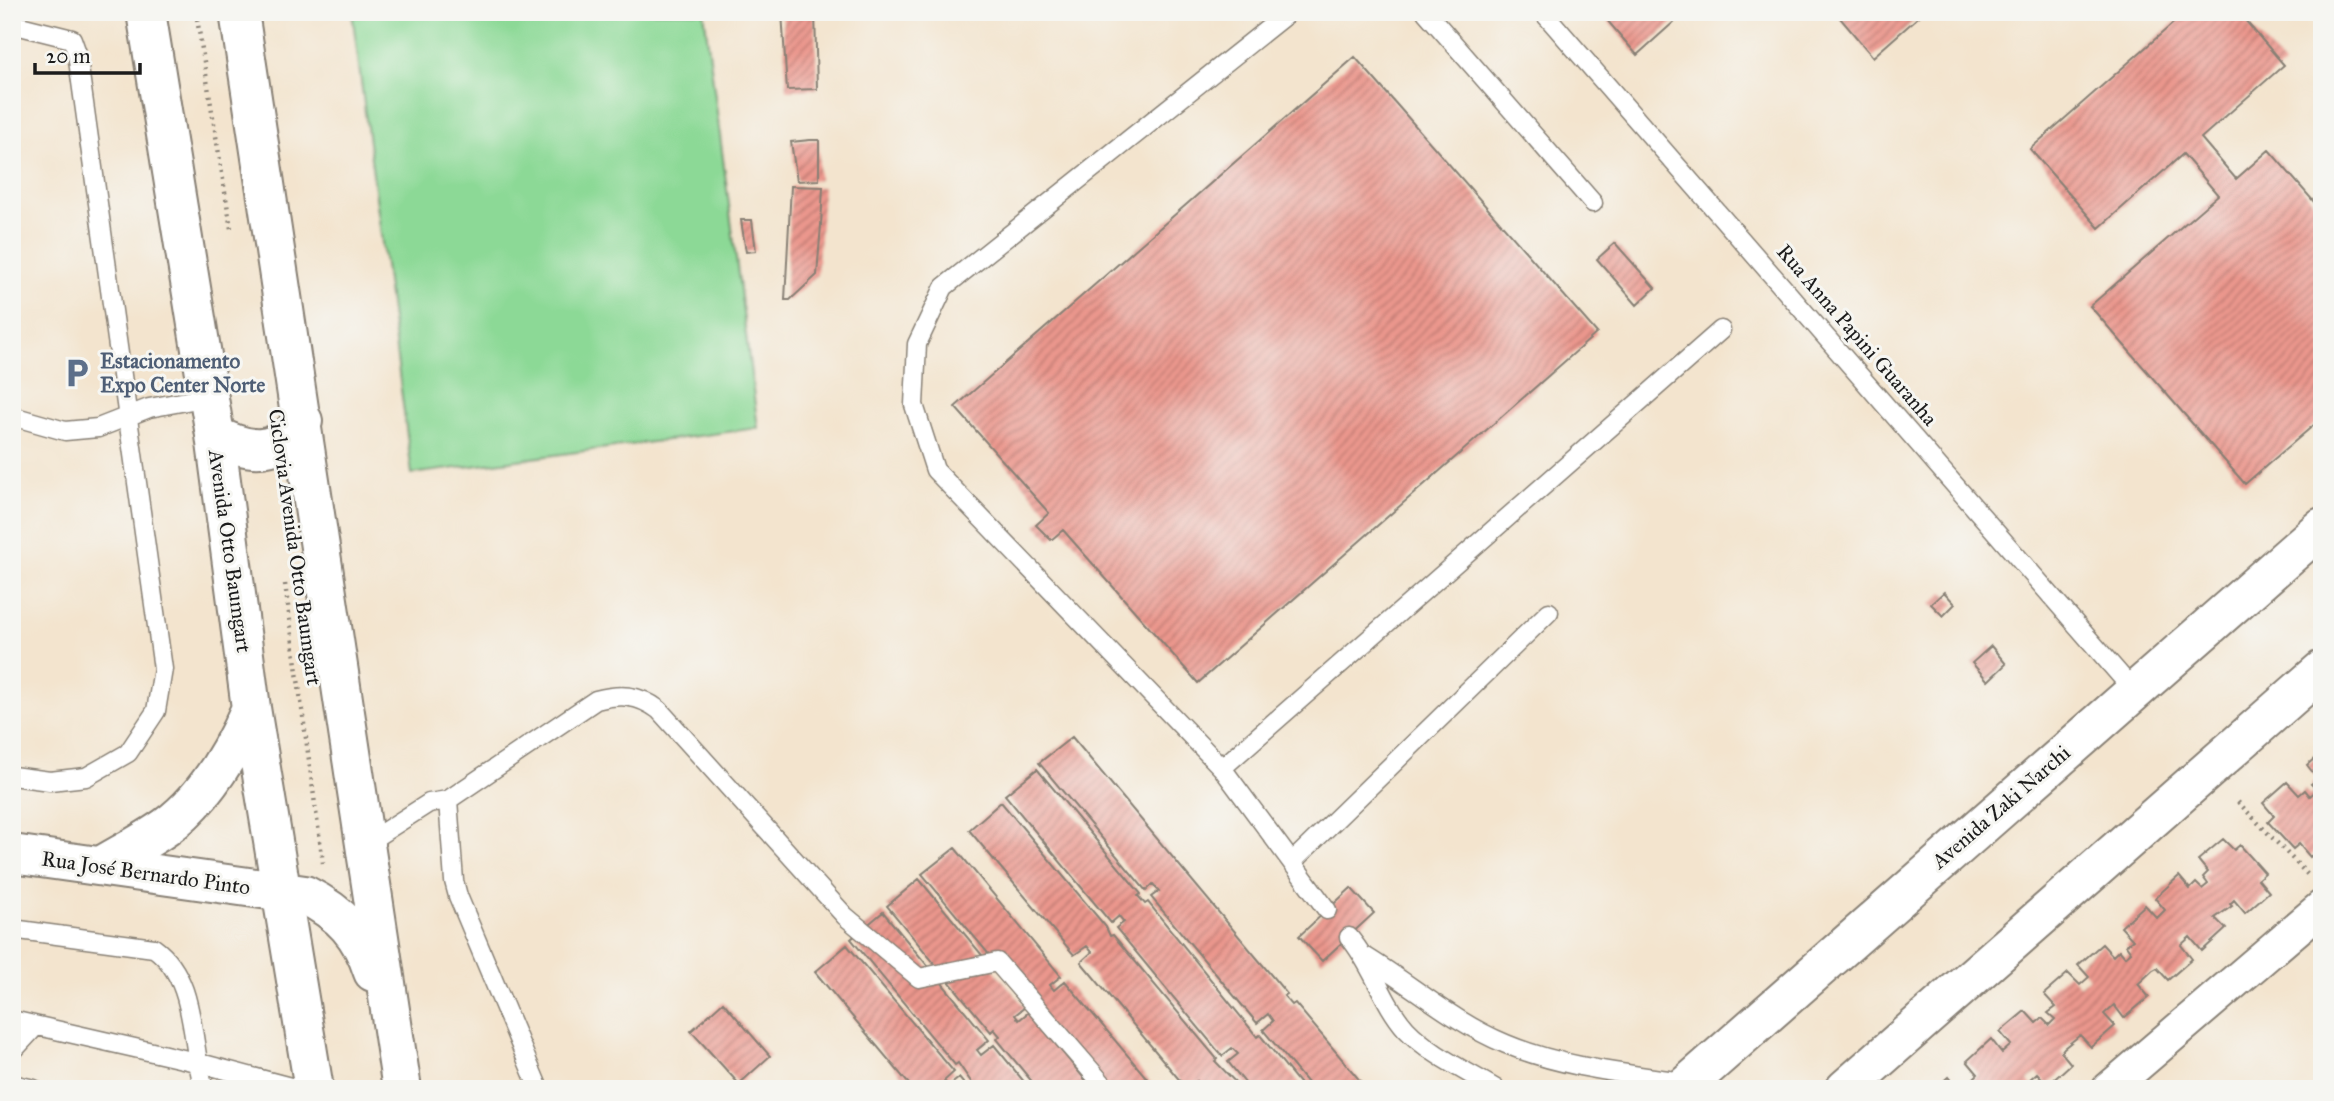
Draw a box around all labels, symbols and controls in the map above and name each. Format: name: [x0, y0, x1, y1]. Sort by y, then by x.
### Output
scale bar: [35, 32, 140, 76]
text: 20 m: [46, 43, 91, 69]
street label: Rua Anna Papini Guaranha: [1771, 239, 1943, 431]
place label: Estacionamento Expo Center Norte: [100, 348, 265, 398]
parking icon: Estacionamento Expo Center Norte: [60, 356, 94, 390]
street label: Ciclovia Avenida Otto Baumgart: [263, 407, 327, 687]
street label: Avenida Otto Baumgart: [203, 447, 257, 655]
street label: Avenida Zaki Narchi: [1926, 740, 2076, 875]
street label: Rua José Bernardo Pinto: [40, 845, 252, 901]

